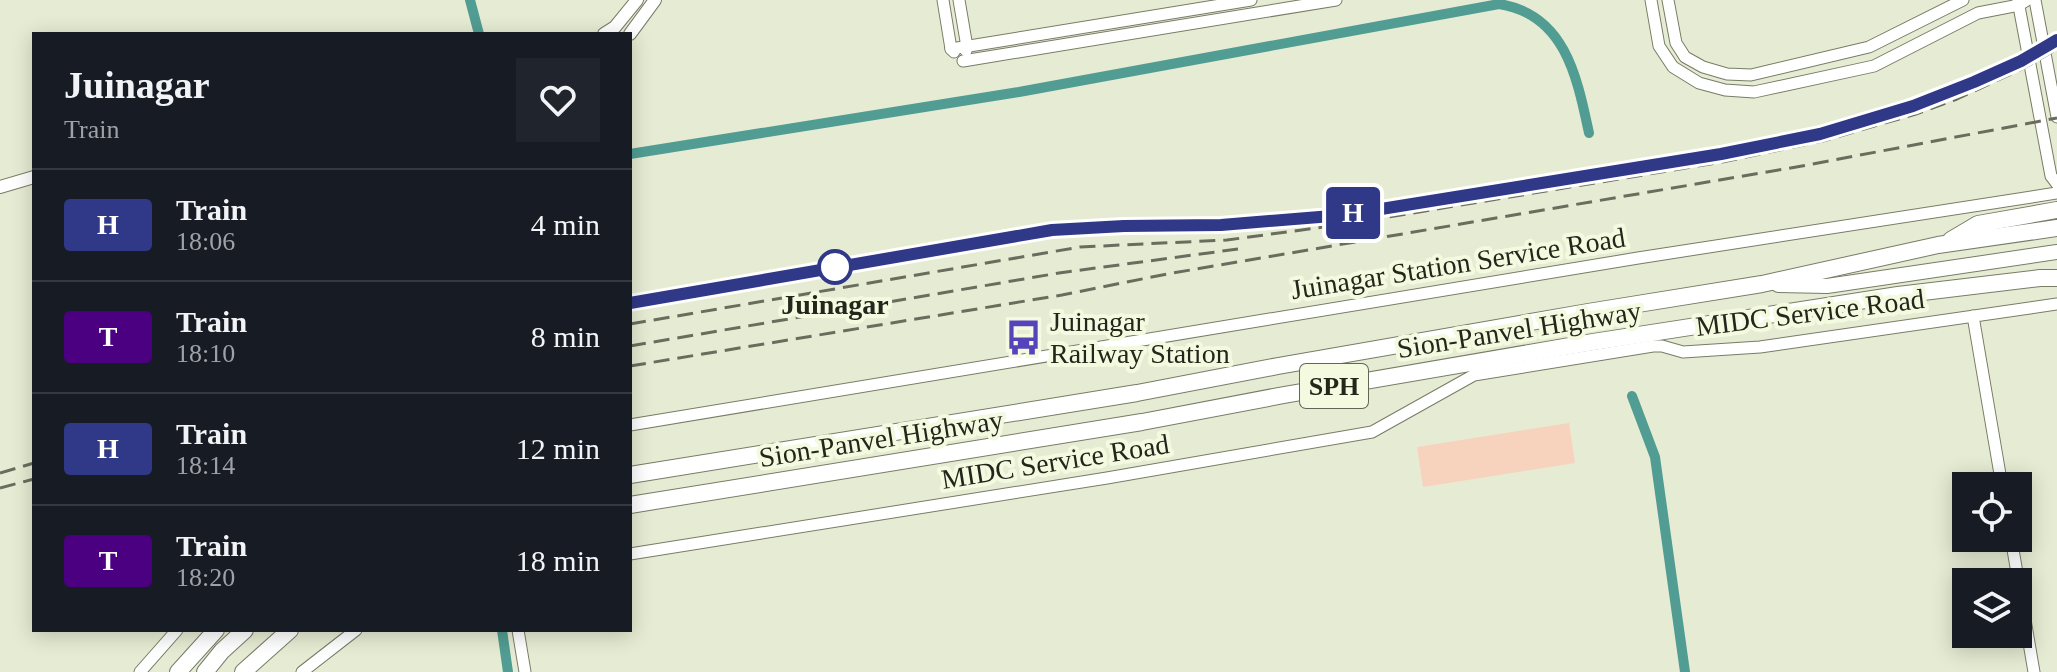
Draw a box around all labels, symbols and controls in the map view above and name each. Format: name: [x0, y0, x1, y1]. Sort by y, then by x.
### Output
button: heart: [516, 58, 600, 142]
text: Juinagar: [64, 64, 210, 106]
text: Train: [64, 115, 119, 144]
line badge: H: [1327, 187, 1379, 239]
text: Train: [176, 193, 247, 226]
text: H: [1342, 197, 1364, 228]
text: 4 min: [531, 208, 600, 241]
text: H: [97, 209, 119, 240]
street label: Juinagar Station Service Road: [1289, 222, 1628, 305]
text: 18:06: [176, 227, 235, 256]
marker: Juinagar: [818, 250, 852, 284]
street label: MIDC Service Road: [1694, 283, 1926, 342]
place label: Juinagar: [781, 289, 889, 320]
street label: Sion-Panvel Highway: [1395, 295, 1643, 364]
text: Train: [176, 305, 247, 338]
place label: Juinagar Railway Station: [1050, 306, 1230, 369]
bus stop icon: Juinagar Railway Station: [1005, 318, 1043, 356]
text: 8 min: [531, 320, 600, 353]
text: T: [99, 321, 117, 352]
text: 18:10: [176, 339, 235, 368]
road number: SPH: [1300, 364, 1368, 408]
street label: Sion-Panvel Highway: [757, 404, 1005, 473]
text: Train: [176, 417, 247, 450]
street label: MIDC Service Road: [939, 428, 1171, 495]
text: 12 min: [516, 432, 600, 465]
text: H: [97, 433, 119, 464]
text: 18:14: [176, 451, 235, 480]
map controls: [1952, 472, 2032, 648]
button: locate: [1952, 472, 2032, 552]
text: Train: [176, 529, 247, 562]
text: 18 min: [516, 544, 600, 577]
text: T: [99, 545, 117, 576]
text: 18:20: [176, 563, 235, 592]
button: layers: [1952, 568, 2032, 648]

